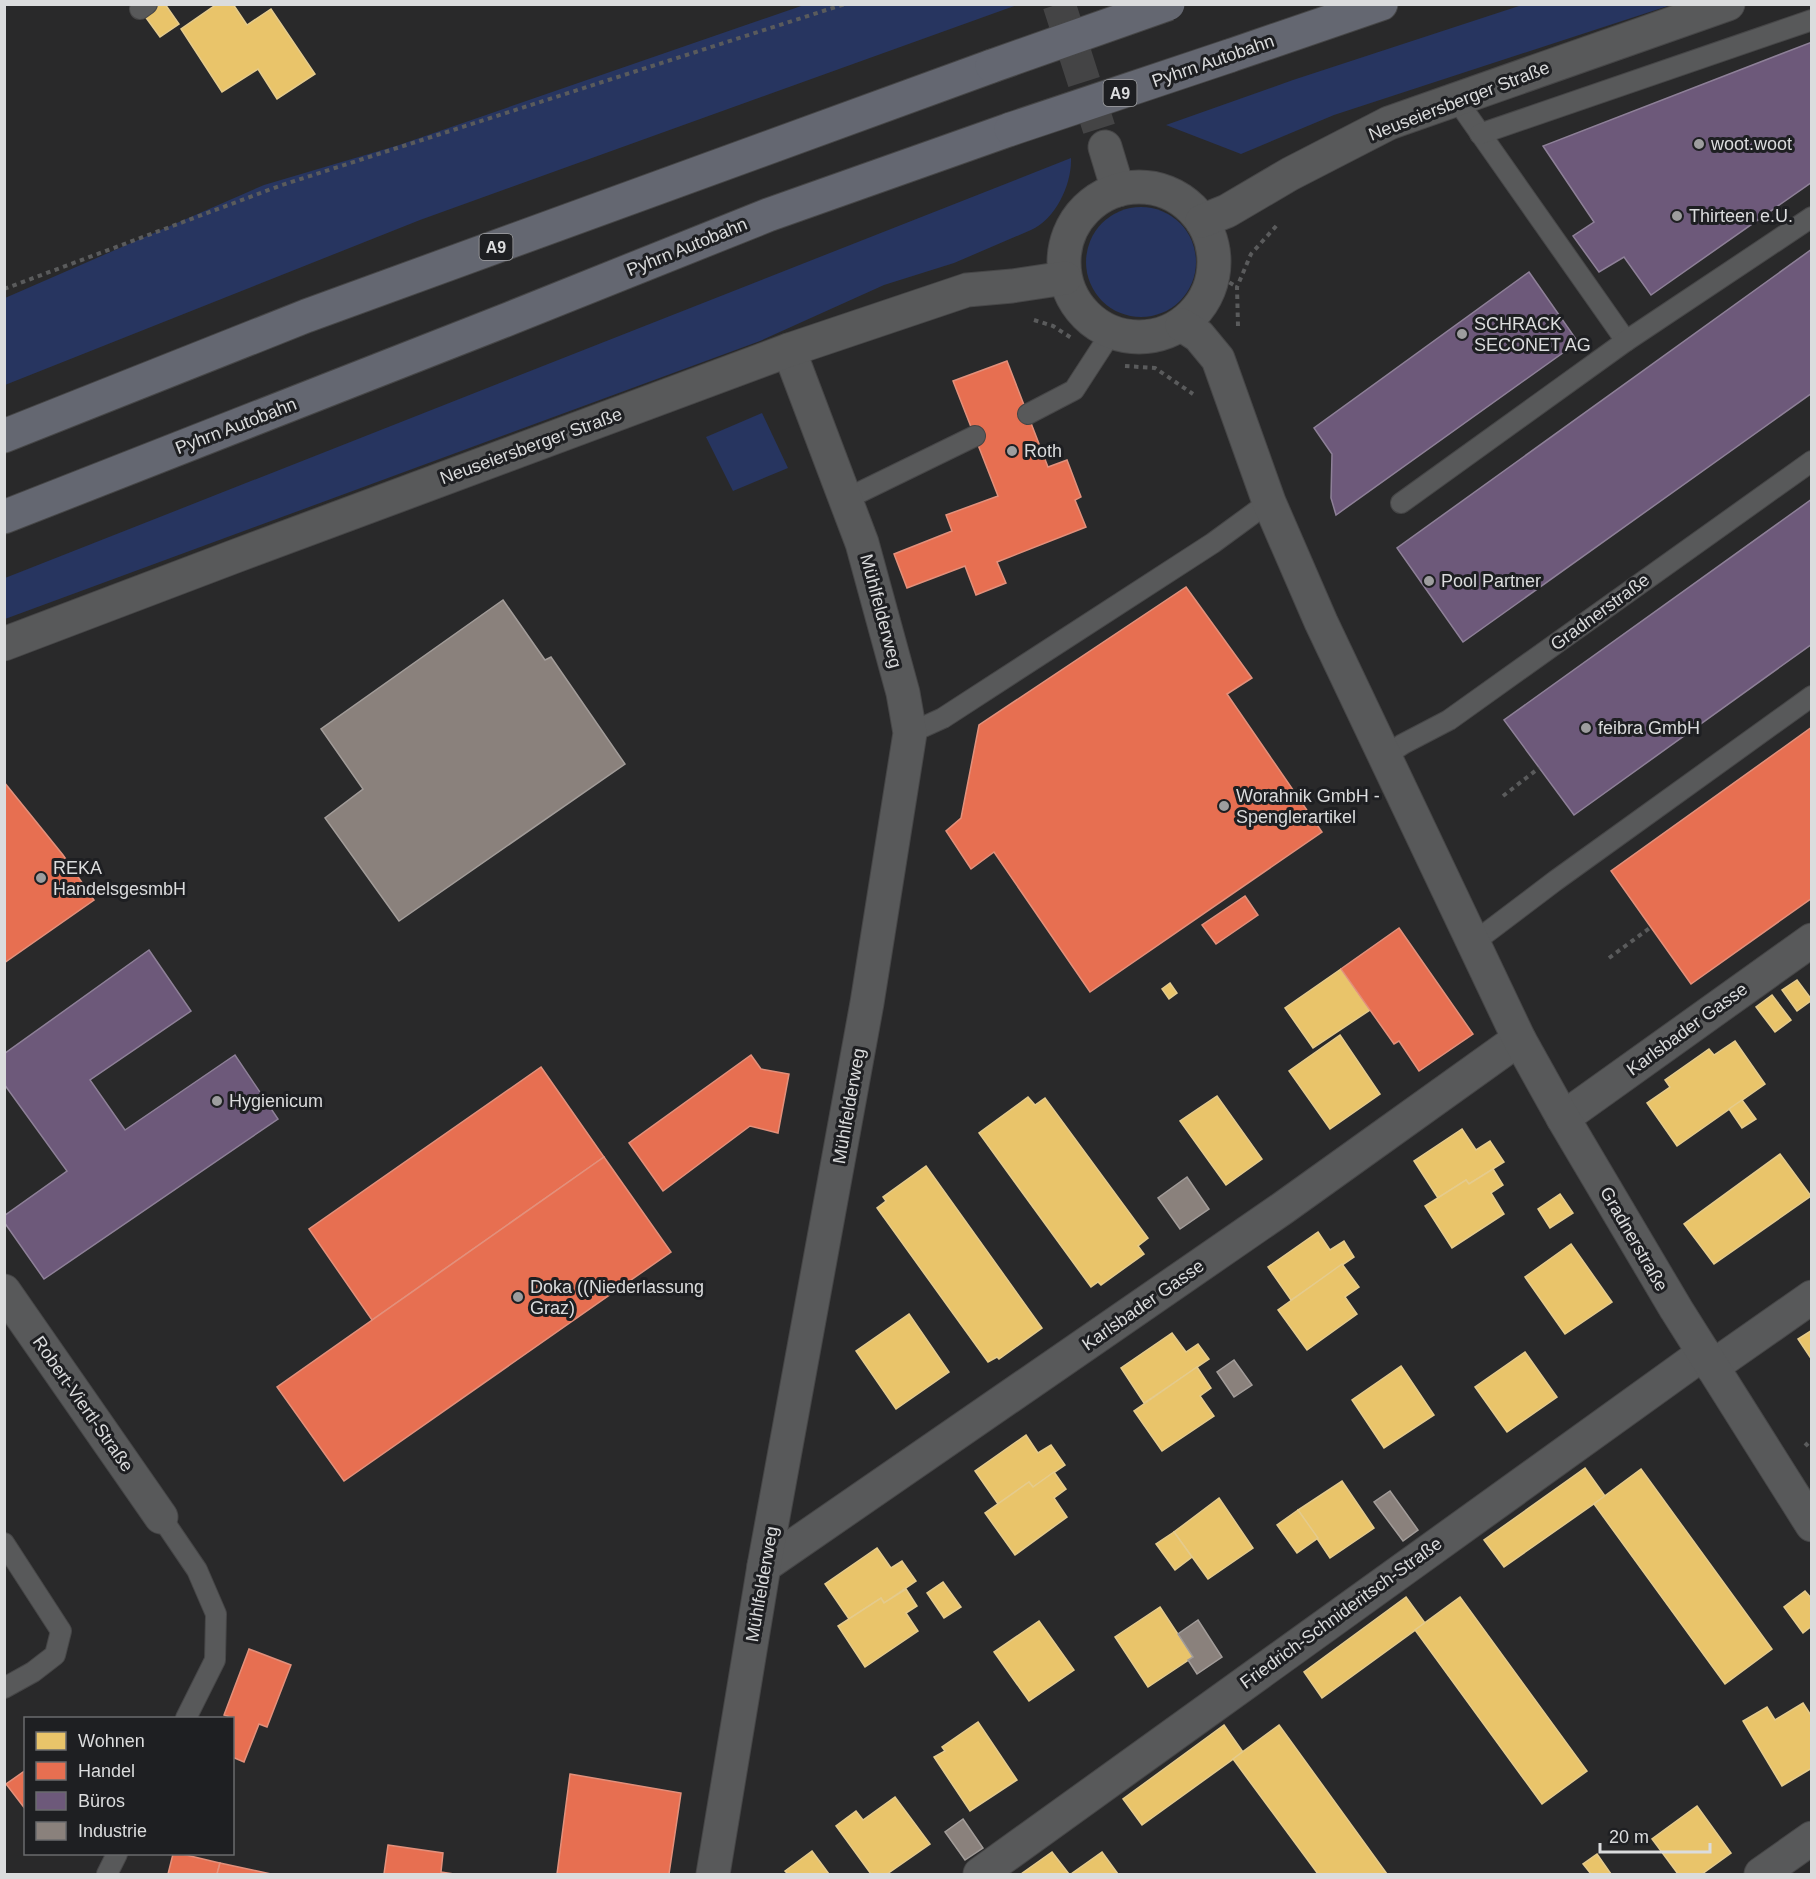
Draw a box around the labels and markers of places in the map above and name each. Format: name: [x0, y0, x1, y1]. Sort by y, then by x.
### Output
place label: woot.woot: [1710, 134, 1792, 154]
marker: woot.woot: [1692, 137, 1706, 151]
place label: Thirteen e.U.: [1689, 206, 1793, 226]
marker: Thirteen e.U.: [1670, 209, 1684, 223]
place label: SCHRACK SECONET AG: [1474, 314, 1591, 355]
marker: SCHRACK SECONET AG: [1455, 327, 1469, 341]
place label: Roth: [1024, 441, 1062, 461]
marker: Roth: [1005, 444, 1019, 458]
place label: Pool Partner: [1441, 571, 1541, 591]
marker: Pool Partner: [1422, 574, 1436, 588]
place label: feibra GmbH: [1598, 718, 1700, 738]
marker: feibra GmbH: [1579, 721, 1593, 735]
place label: Worahnik GmbH - Spenglerartikel: [1236, 786, 1380, 827]
marker: Worahnik GmbH - Spenglerartikel: [1217, 799, 1231, 813]
place label: REKA HandelsgesmbH: [53, 858, 186, 899]
marker: REKA HandelsgesmbH: [34, 871, 48, 885]
place label: Hygienicum: [229, 1091, 323, 1111]
marker: Hygienicum: [210, 1094, 224, 1108]
place label: Doka ((Niederlassung Graz): [530, 1277, 704, 1318]
marker: Doka ((Niederlassung Graz): [511, 1290, 525, 1304]

